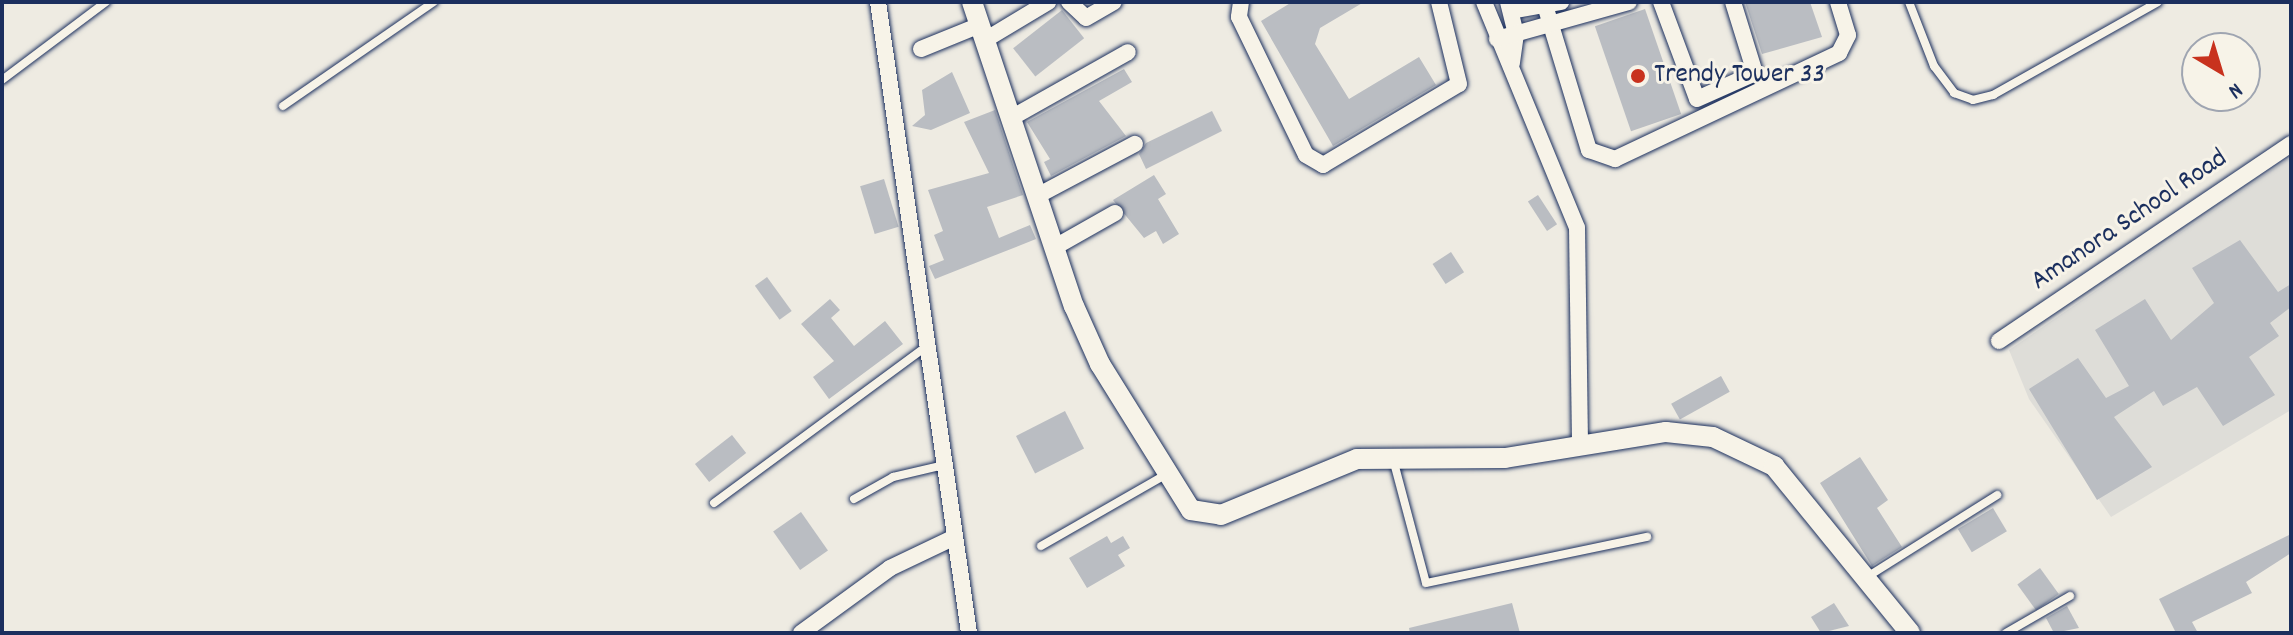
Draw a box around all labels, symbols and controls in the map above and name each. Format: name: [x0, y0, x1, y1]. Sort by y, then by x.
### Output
north arrow: [2181, 32, 2261, 112]
place label: Trendy Tower 33: [1654, 59, 1825, 93]
marker: Trendy Tower 33: [1629, 67, 1647, 85]
text: N: [2221, 74, 2249, 105]
street label: Amanora School Road: [2025, 143, 2235, 299]

